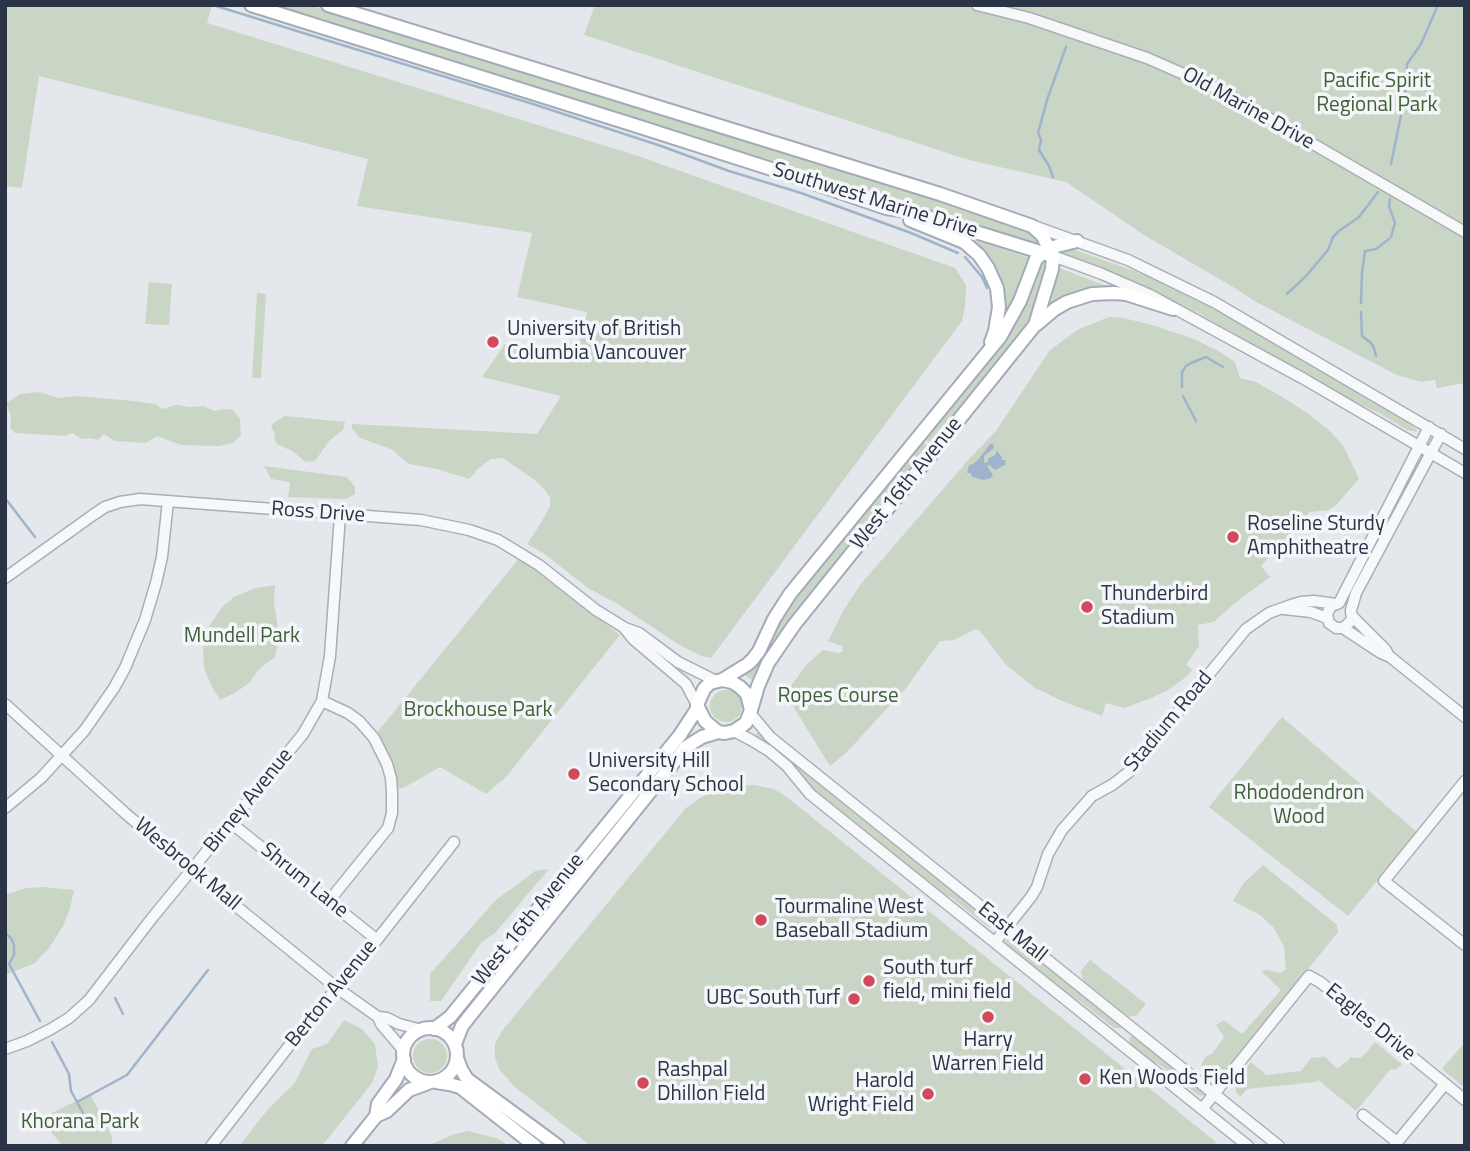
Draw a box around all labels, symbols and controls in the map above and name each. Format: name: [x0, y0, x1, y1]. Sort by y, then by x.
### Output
street label: Old Marine Drive: [1178, 62, 1318, 156]
park label: Pacific Spirit Regional Park: [1316, 69, 1438, 119]
street label: Southwest Marine Drive: [770, 158, 980, 244]
place label: University of British Columbia Vancouver: [507, 317, 686, 367]
marker: University of British Columbia Vancouver: [485, 334, 501, 350]
street label: West 16th Avenue: [846, 413, 968, 555]
street label: Ross Drive: [270, 497, 366, 529]
place label: Roseline Sturdy Amphitheatre: [1247, 512, 1385, 562]
marker: Roseline Sturdy Amphitheatre: [1225, 529, 1241, 545]
place label: Thunderbird Stadium: [1101, 582, 1208, 632]
marker: Thunderbird Stadium: [1079, 599, 1095, 615]
park label: Mundell Park: [184, 624, 300, 650]
street label: Stadium Road: [1120, 667, 1218, 777]
park label: Ropes Course: [778, 684, 898, 710]
park label: Brockhouse Park: [404, 698, 552, 724]
street label: Birney Avenue: [199, 744, 299, 858]
place label: University Hill Secondary School: [588, 749, 744, 799]
marker: University Hill Secondary School: [566, 766, 582, 782]
park label: Rhododendron Wood: [1233, 781, 1365, 831]
street label: Wesbrook Mall: [129, 813, 245, 917]
street label: Shrum Lane: [255, 838, 353, 924]
street label: West 16th Avenue: [468, 849, 590, 991]
place label: Tourmaline West Baseball Stadium: [775, 895, 928, 945]
street label: East Mall: [972, 897, 1052, 969]
marker: Tourmaline West Baseball Stadium: [753, 912, 769, 928]
street label: Berton Avenue: [281, 935, 383, 1053]
place label: South turf field, mini field: [883, 956, 1011, 1006]
marker: South turf field, mini field: [861, 973, 877, 989]
street label: Eagles Drive: [1320, 979, 1420, 1067]
place label: UBC South Turf: [706, 986, 840, 1012]
marker: UBC South Turf: [846, 991, 862, 1007]
marker: Harry Warren Field: [980, 1009, 996, 1025]
place label: Harry Warren Field: [932, 1028, 1044, 1078]
place label: Rashpal Dhillon Field: [657, 1058, 765, 1108]
place label: Ken Woods Field: [1099, 1066, 1245, 1092]
place label: Harold Wright Field: [808, 1069, 914, 1119]
marker: Ken Woods Field: [1077, 1071, 1093, 1087]
marker: Rashpal Dhillon Field: [635, 1075, 651, 1091]
marker: Harold Wright Field: [920, 1086, 936, 1102]
park label: Khorana Park: [21, 1110, 139, 1136]

